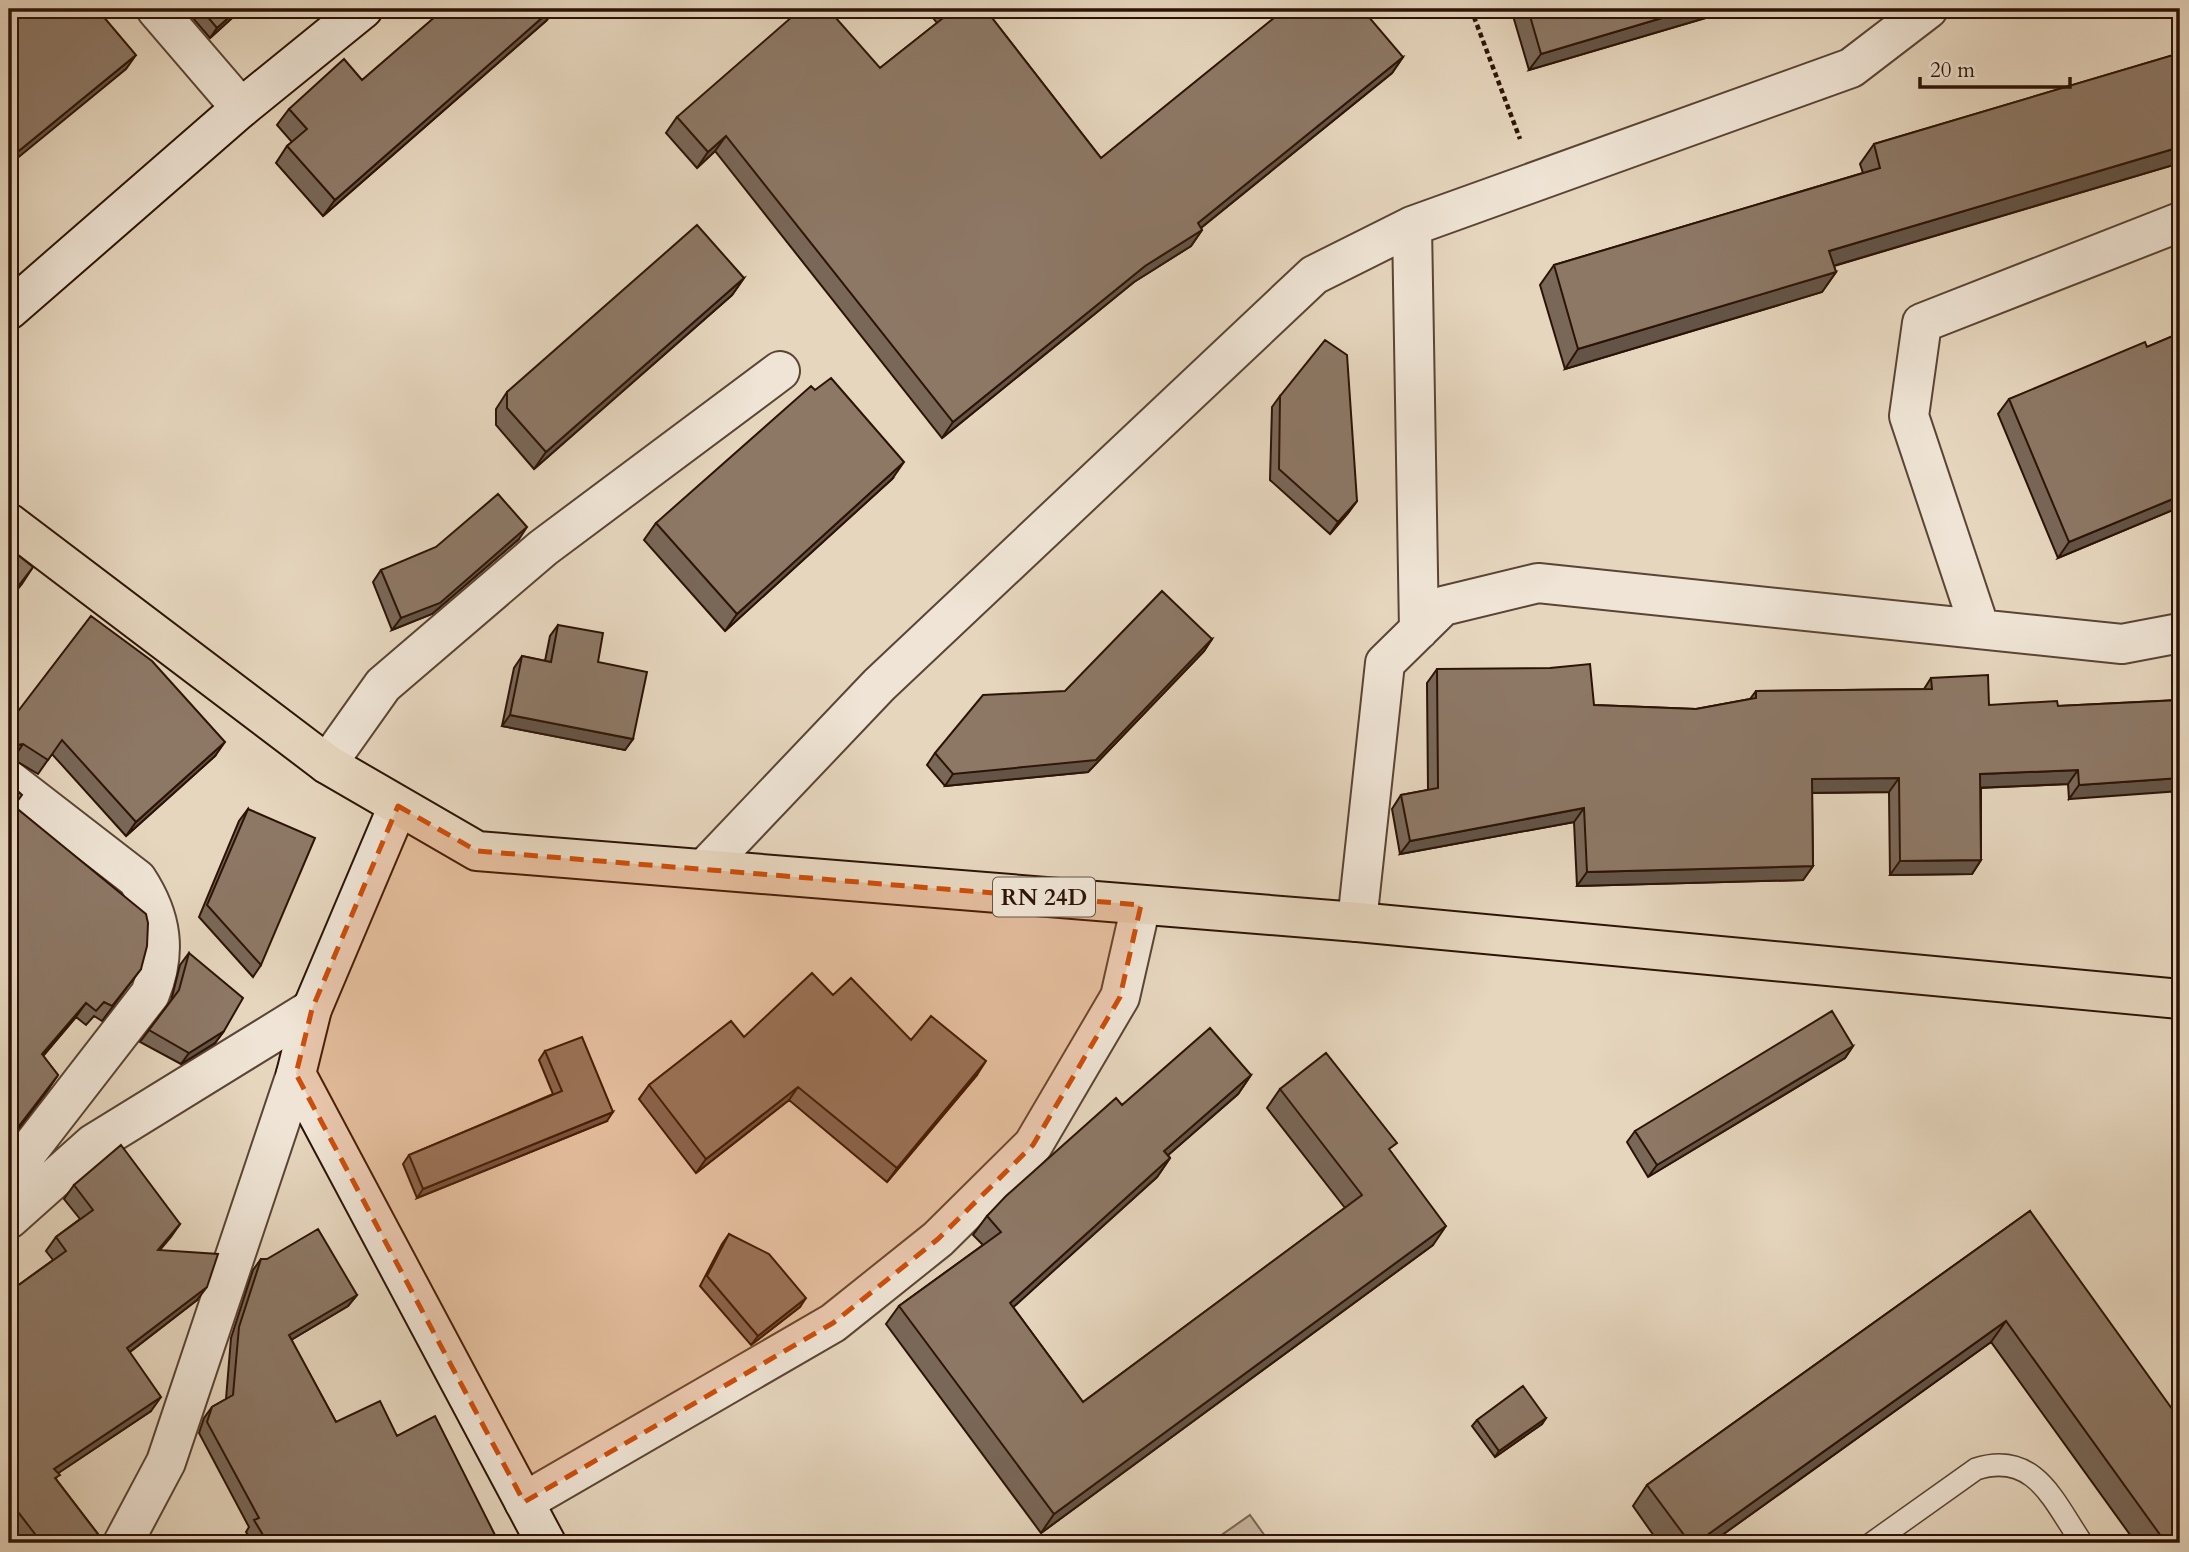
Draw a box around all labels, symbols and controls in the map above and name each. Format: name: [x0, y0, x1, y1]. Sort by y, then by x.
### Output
scale bar: [1920, 46, 2070, 90]
text: 20 m: [1930, 56, 1975, 85]
road number: RN 24D: [993, 877, 1095, 916]

